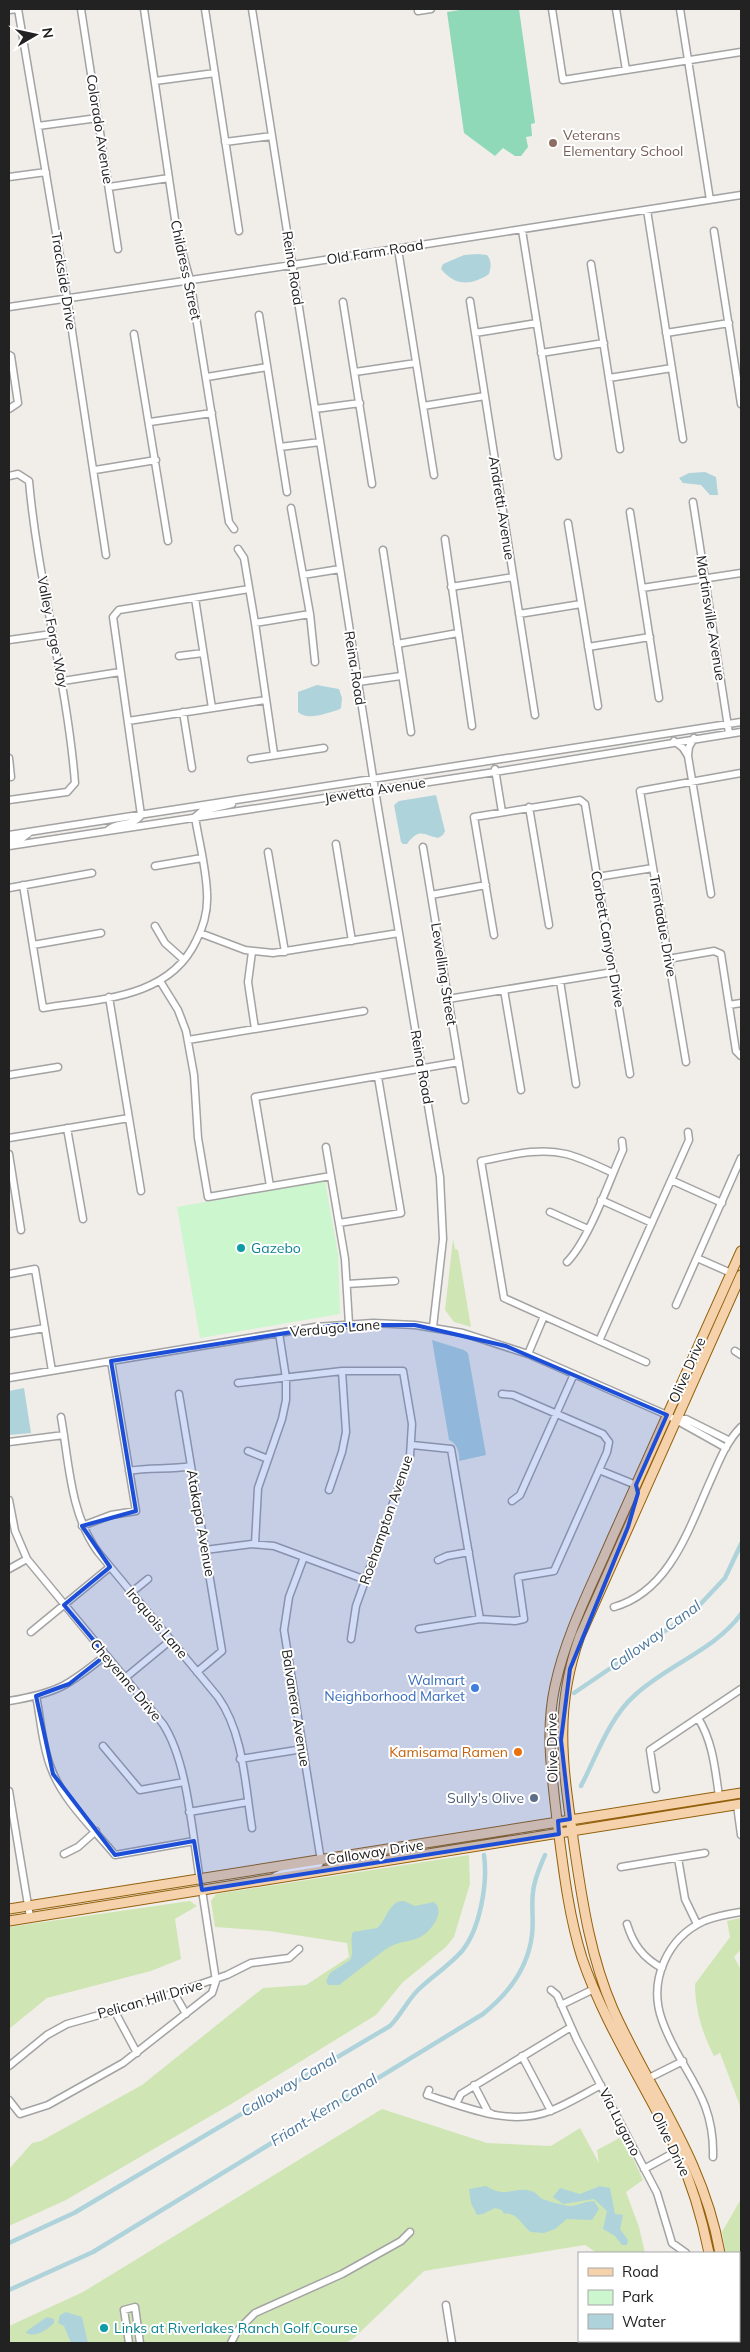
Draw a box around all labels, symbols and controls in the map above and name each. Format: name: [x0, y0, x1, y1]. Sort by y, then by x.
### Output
north arrow: [10, 10, 60, 60]
text: N: [38, 26, 58, 40]
street label: Colorado Avenue: [82, 73, 118, 185]
place label: Veterans Elementary School: [563, 126, 683, 160]
marker: Veterans Elementary School: [547, 137, 559, 149]
street label: Childress Street: [167, 218, 205, 322]
street label: Reina Road: [278, 230, 308, 306]
street label: Trackside Drive: [47, 231, 81, 331]
street label: Old Farm Road: [325, 235, 425, 269]
street label: Andretti Avenue: [485, 455, 519, 561]
street label: Martinsville Avenue: [692, 554, 730, 682]
street label: Valley Forge Way: [33, 575, 73, 690]
street label: Reina Road: [340, 630, 370, 706]
street label: Jewetta Avenue: [323, 773, 427, 807]
street label: Corbett Canyon Drive: [587, 869, 629, 1009]
street label: Trentadue Drive: [645, 874, 681, 978]
street label: Lewelling Street: [427, 921, 461, 1027]
street label: Reina Road: [407, 1028, 437, 1106]
place label: Gazebo: [251, 1239, 301, 1257]
marker: Gazebo: [235, 1242, 247, 1254]
street label: Verdugo Lane: [289, 1315, 381, 1341]
street label: Olive Drive: [665, 1334, 709, 1406]
street label: Roehampton Avenue: [355, 1453, 417, 1587]
street label: Atakapa Avenue: [183, 1468, 219, 1578]
street label: Iroquois Lane: [122, 1584, 192, 1662]
water label: Calloway Canal: [605, 1596, 705, 1675]
street label: Cheyenne Drive: [86, 1635, 166, 1725]
street label: Balvanera Avenue: [278, 1648, 314, 1768]
place label: Walmart Neighborhood Market: [324, 1671, 465, 1705]
marker: Walmart Neighborhood Market: [469, 1682, 481, 1694]
street label: Olive Drive: [542, 1713, 562, 1783]
place label: Kamisama Ramen: [389, 1743, 508, 1761]
marker: Kamisama Ramen: [512, 1746, 524, 1758]
place label: Sully's Olive: [447, 1789, 524, 1807]
marker: Sully's Olive: [528, 1792, 540, 1804]
street label: Calloway Drive: [325, 1835, 425, 1869]
street label: Pelican Hill Drive: [95, 1975, 205, 2023]
water label: Calloway Canal: [237, 2048, 341, 2121]
water label: Friant-Kern Canal: [267, 2069, 381, 2150]
street label: Via Lugano: [595, 2085, 645, 2159]
street label: Olive Drive: [648, 2109, 694, 2179]
legend: [578, 2252, 740, 2342]
text: Road: [622, 2262, 659, 2281]
text: Park: [622, 2287, 654, 2306]
text: Water: [622, 2312, 666, 2331]
place label: Links at Riverlakes Ranch Golf Course: [114, 2319, 358, 2337]
marker: Links at Riverlakes Ranch Golf Course: [98, 2322, 110, 2334]

